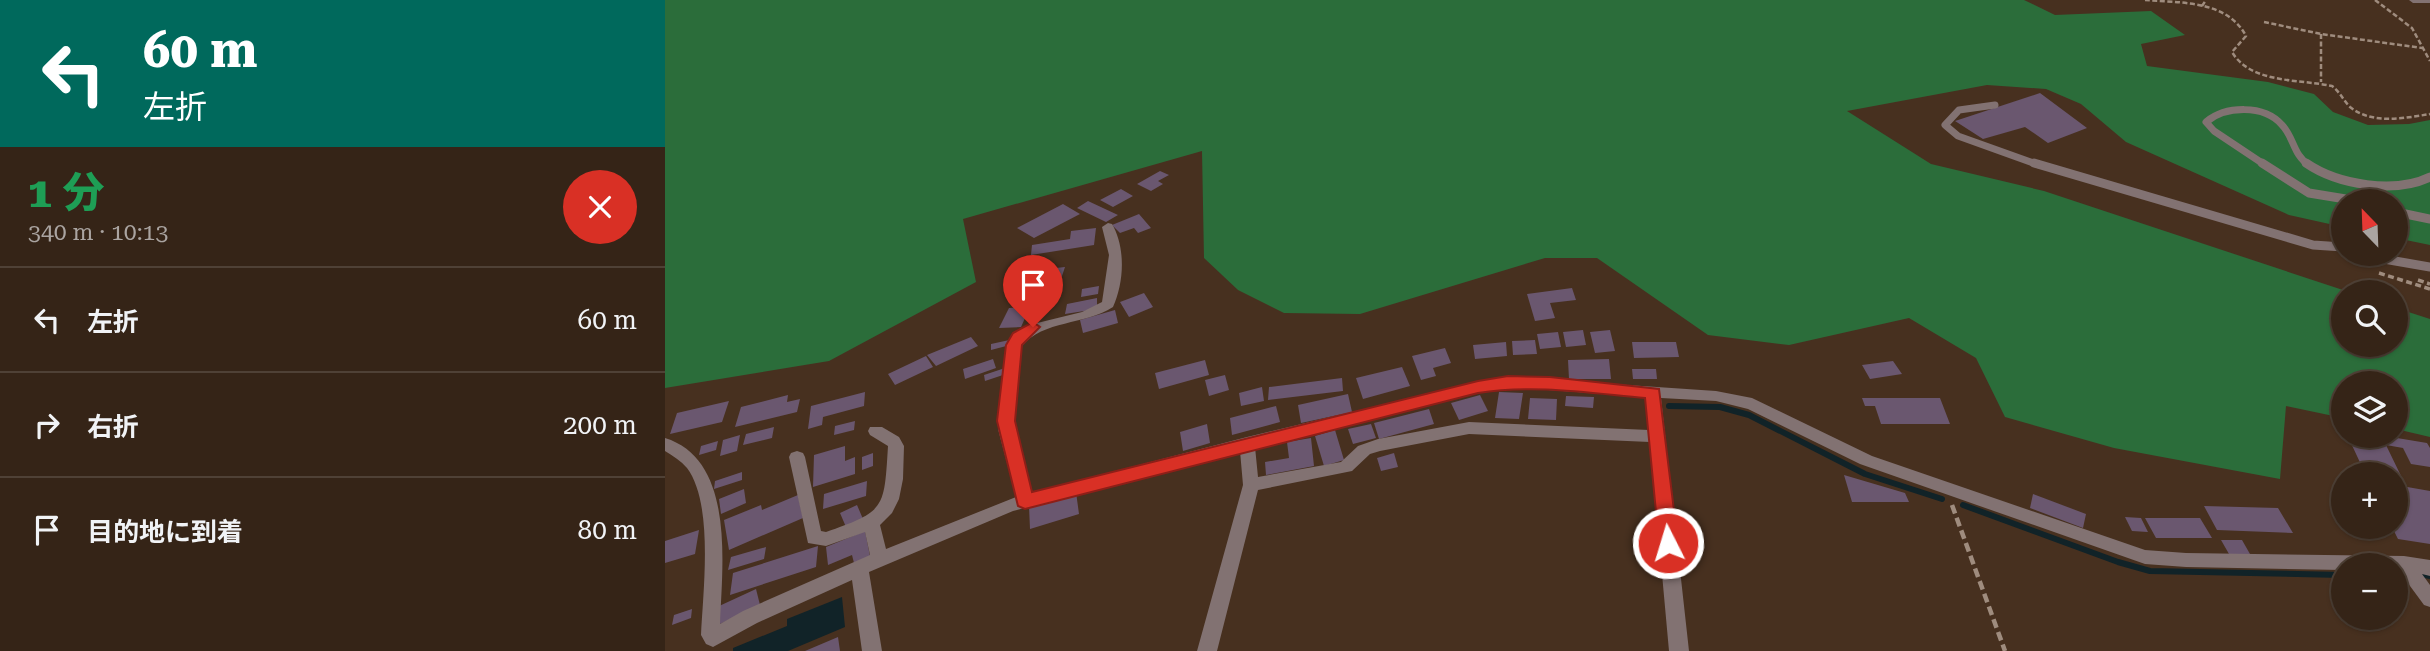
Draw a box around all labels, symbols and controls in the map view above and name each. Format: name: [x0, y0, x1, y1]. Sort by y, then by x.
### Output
text: 60 m: [143, 22, 258, 79]
icon: left: [28, 28, 119, 119]
text: 左折: [143, 88, 207, 126]
text: 1 分: [28, 168, 104, 217]
button: close: [563, 170, 637, 244]
north arrow: [2331, 189, 2408, 266]
map controls: [2331, 189, 2408, 630]
text: 340 m · 10:13: [28, 219, 168, 246]
pin: [1003, 255, 1063, 327]
icon: arrive: [1014, 266, 1052, 304]
button: search: [2331, 280, 2408, 357]
icon: left: [28, 301, 66, 339]
text: 60 m: [578, 305, 637, 335]
text: 左折: [87, 307, 139, 337]
button: layers: [2331, 371, 2408, 448]
icon: right: [28, 406, 66, 444]
text: 200 m: [563, 410, 637, 440]
text: 右折: [87, 412, 139, 442]
button: +: [2331, 462, 2408, 539]
position arrow: [1631, 506, 1705, 580]
icon: arrive: [28, 511, 66, 549]
text: 80 m: [578, 515, 637, 545]
text: 目的地に到着: [87, 517, 243, 547]
button: −: [2331, 553, 2408, 630]

